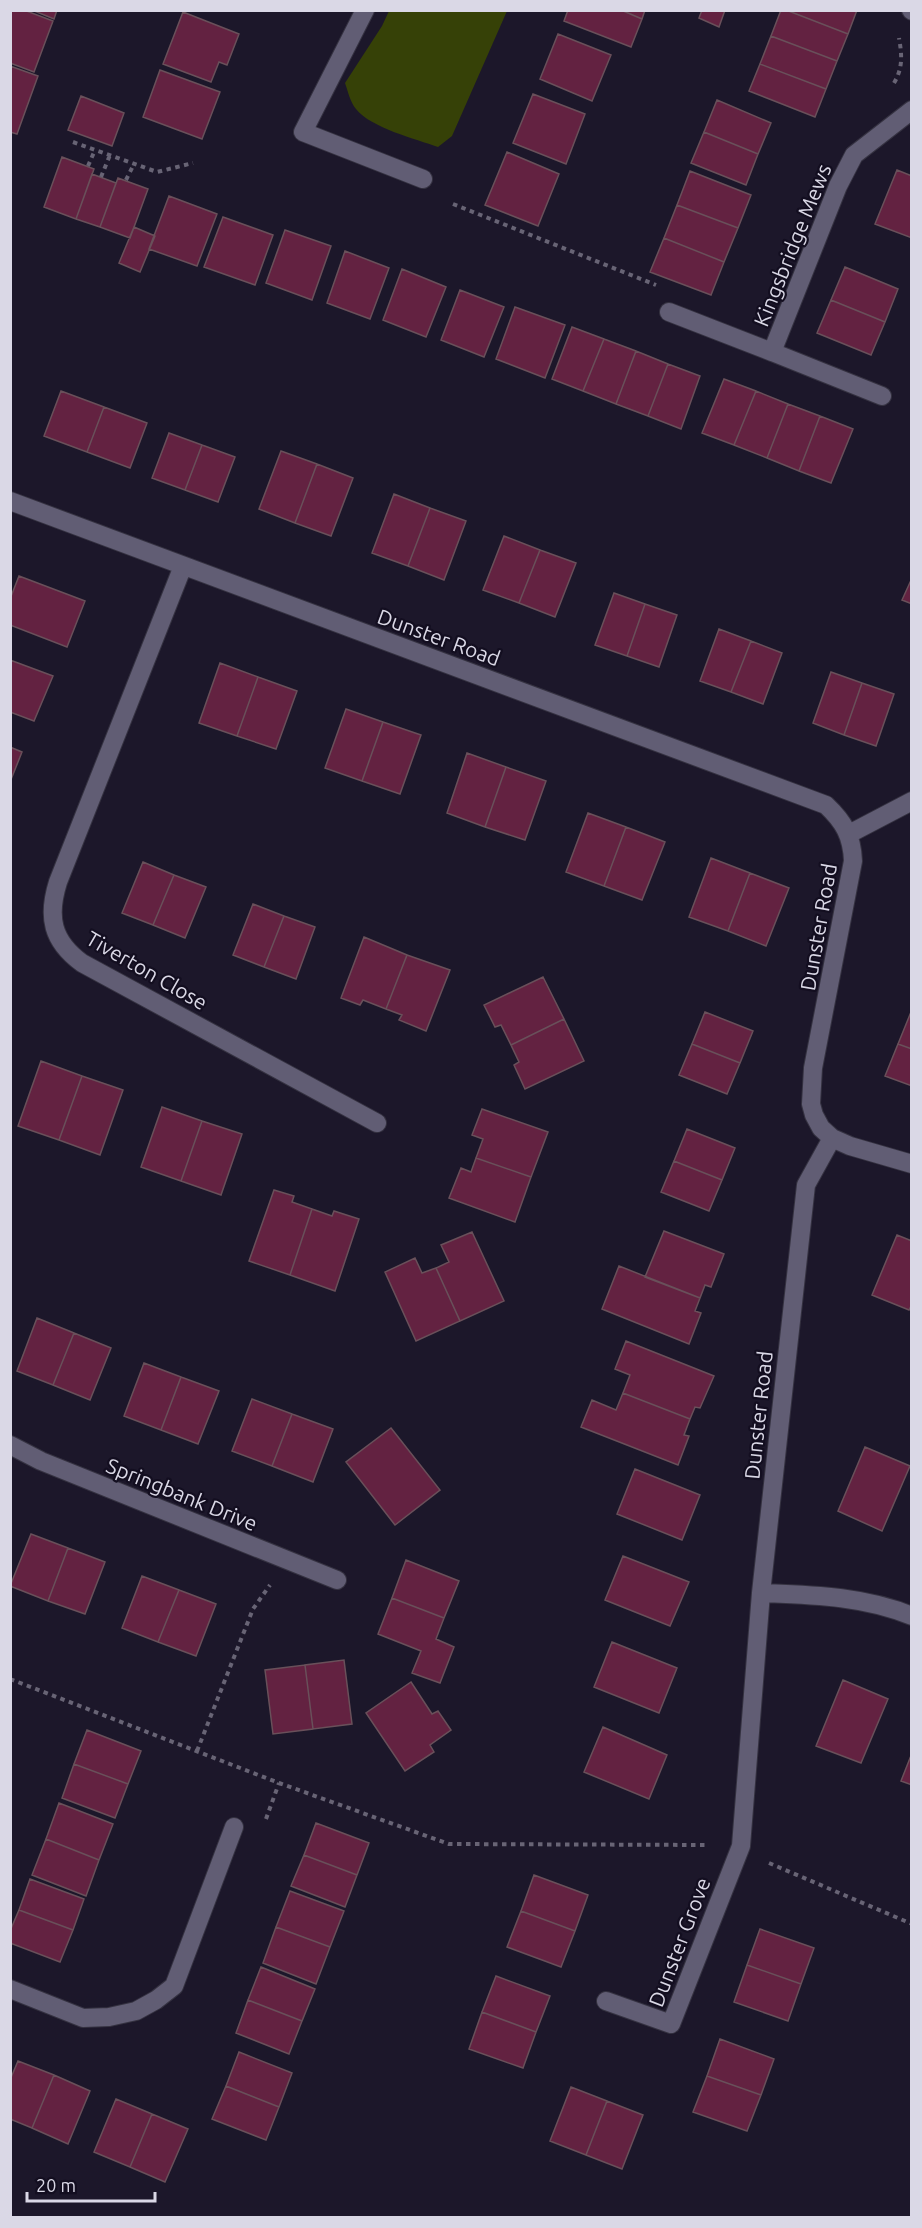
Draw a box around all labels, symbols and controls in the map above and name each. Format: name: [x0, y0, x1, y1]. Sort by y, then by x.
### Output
street label: Kingsbridge Mews: [748, 160, 836, 330]
street label: Dunster Road: [374, 604, 504, 670]
street label: Dunster Road: [795, 861, 841, 993]
street label: Tiverton Close: [82, 926, 212, 1014]
street label: Dunster Road: [739, 1350, 777, 1480]
street label: Springbank Drive: [103, 1453, 261, 1535]
street label: Dunster Grove: [643, 1874, 715, 2010]
scale bar: [27, 2165, 154, 2203]
text: 20 m: [36, 2175, 76, 2195]

